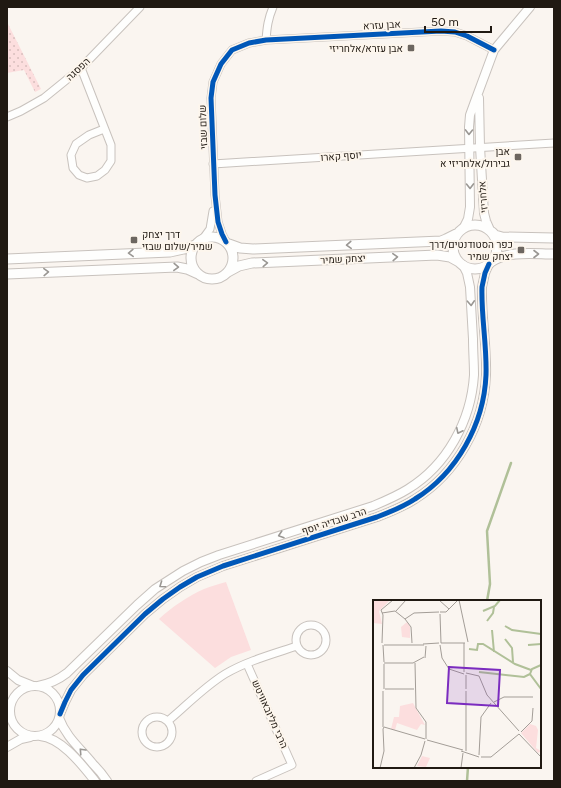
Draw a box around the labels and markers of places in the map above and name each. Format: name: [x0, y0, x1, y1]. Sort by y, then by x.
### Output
place label: אבן עזרא/אלחריזי: [329, 42, 403, 55]
marker: אבן עזרא/אלחריזי: [406, 43, 416, 53]
place label: אבן גבירול/אלחריזי א: [440, 145, 510, 170]
marker: אבן גבירול/אלחריזי א: [513, 152, 523, 162]
place label: דרך יצחק שמיר/שלום שבזי: [142, 228, 213, 253]
marker: דרך יצחק שמיר/שלום שבזי: [129, 235, 139, 245]
place label: כפר הסטודנטים/דרך יצחק שמיר: [429, 238, 513, 263]
marker: כפר הסטודנטים/דרך יצחק שמיר: [516, 245, 526, 255]

